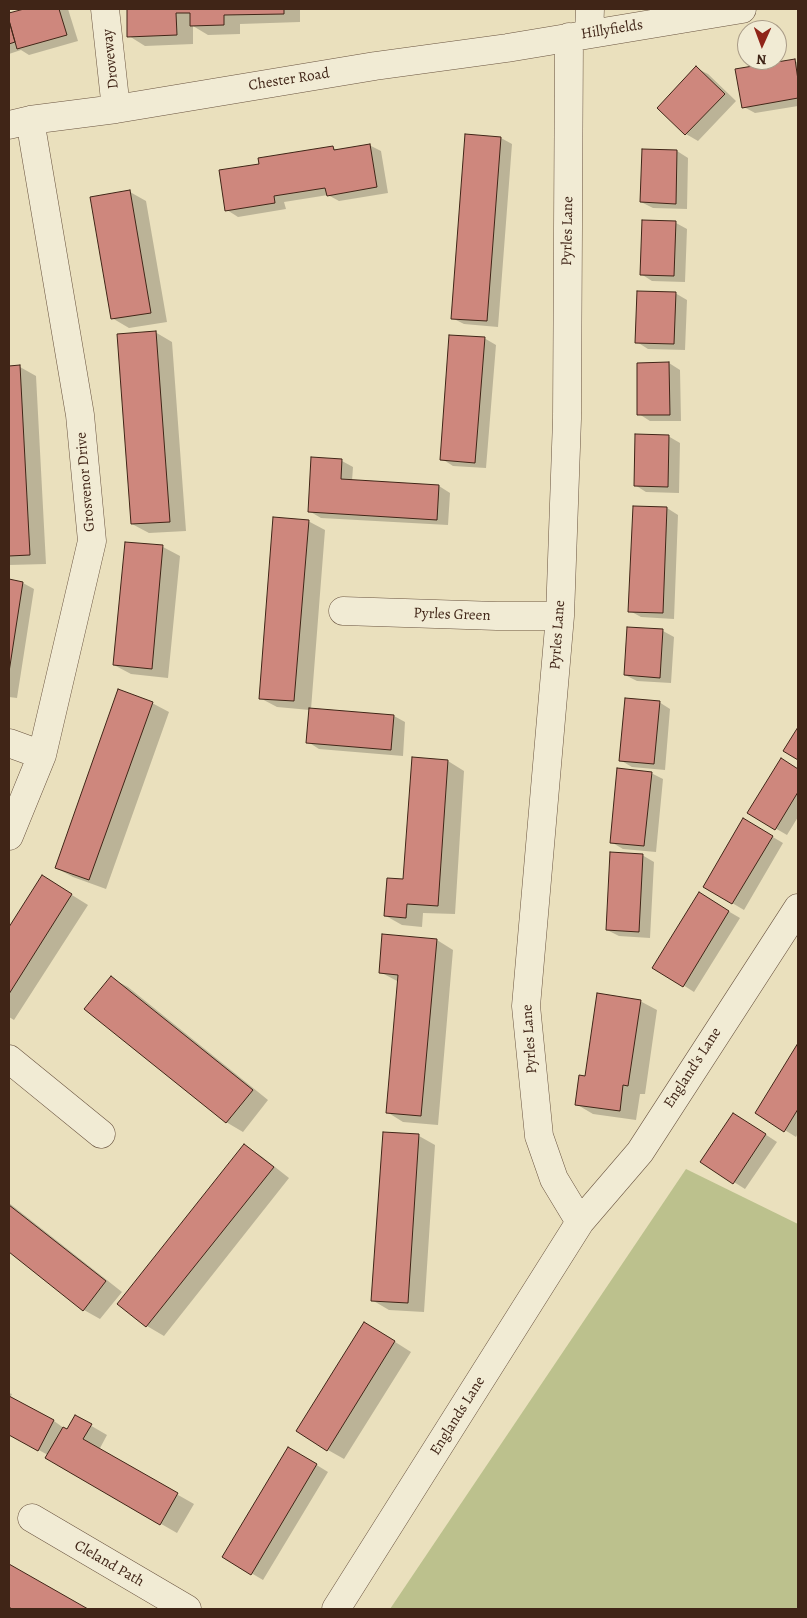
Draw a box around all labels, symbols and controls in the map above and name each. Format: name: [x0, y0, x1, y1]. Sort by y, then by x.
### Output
street label: Hillyfields: [580, 16, 644, 44]
north arrow: [737, 20, 787, 70]
street label: Droveway: [99, 28, 123, 90]
text: N: [756, 50, 767, 69]
street label: Chester Road: [247, 65, 331, 95]
street label: Pyrles Lane: [558, 196, 578, 266]
street label: Grosvenor Drive: [73, 431, 99, 533]
street label: Pyrles Lane: [547, 600, 569, 670]
street label: Pyrles Green: [413, 605, 491, 625]
street label: Pyrles Lane: [519, 1004, 541, 1074]
street label: England's Lane: [660, 1024, 726, 1112]
street label: Englands Lane: [427, 1373, 489, 1459]
street label: Cleland Path: [71, 1537, 147, 1591]

